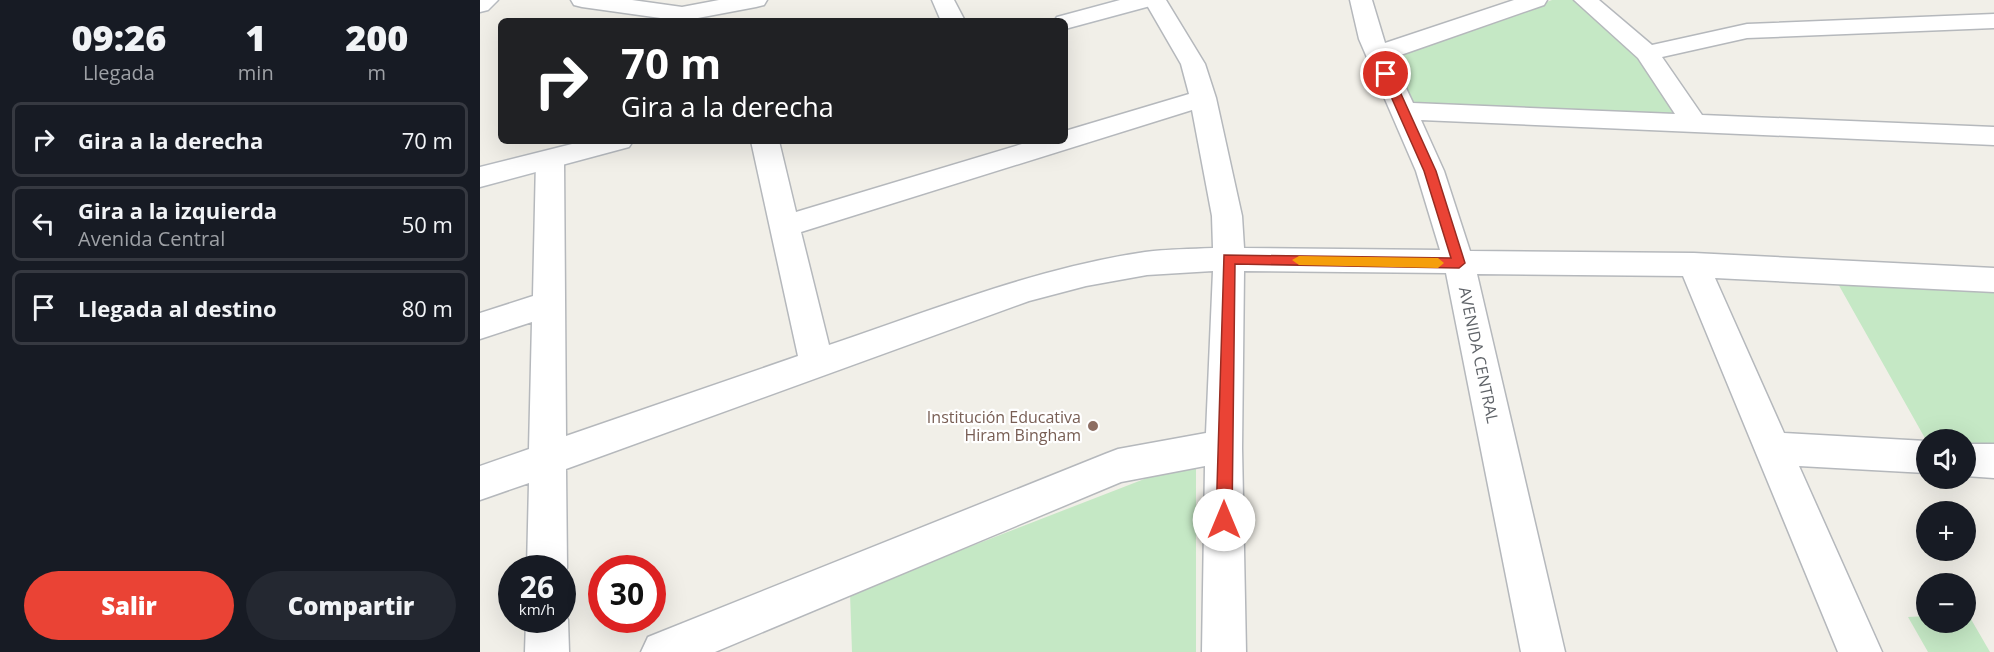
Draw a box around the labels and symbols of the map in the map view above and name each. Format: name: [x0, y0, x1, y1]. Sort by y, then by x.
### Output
pin: [1360, 48, 1411, 99]
street label: AVENIDA CENTRAL: [1454, 285, 1504, 425]
place label: Institución Educativa Hiram Bingham: [927, 406, 1081, 446]
marker: Institución Educativa Hiram Bingham: [1086, 419, 1100, 433]
position arrow: [1192, 488, 1256, 552]
speed limit sign: 30: [588, 555, 666, 633]

